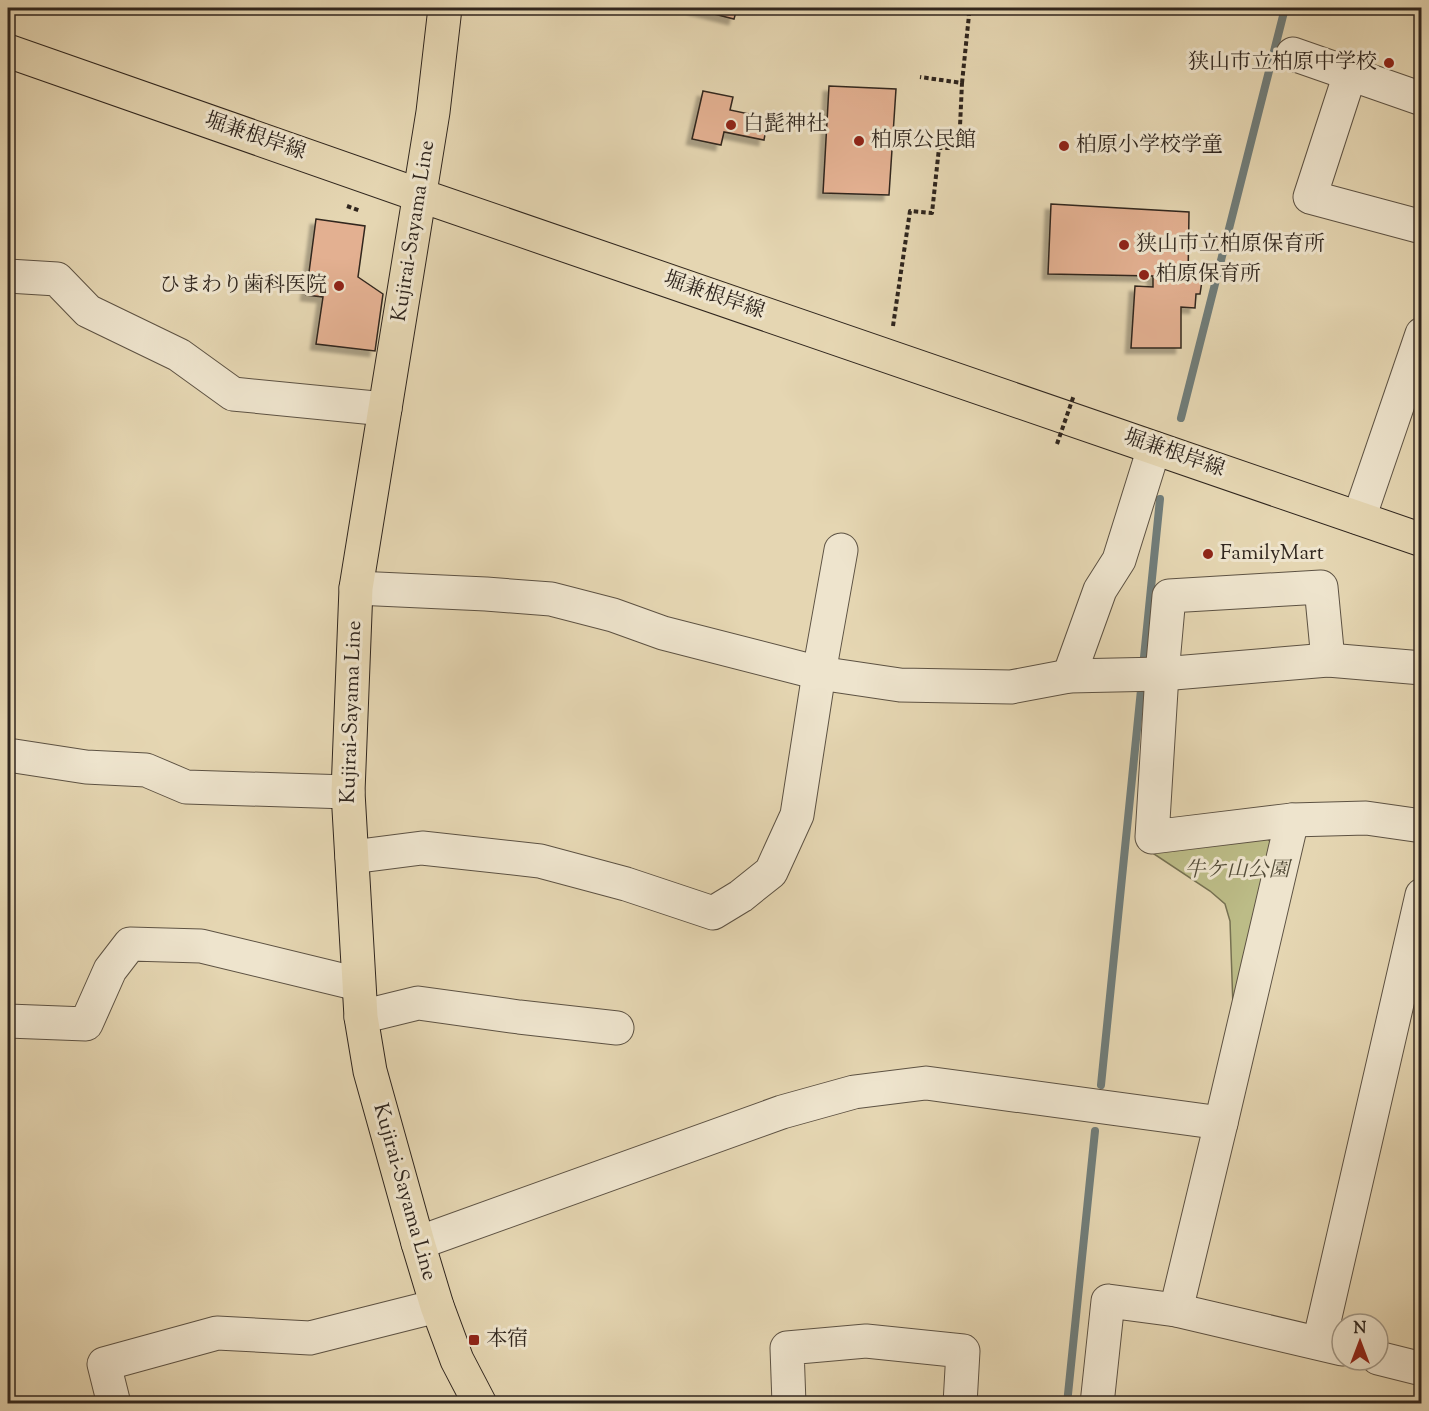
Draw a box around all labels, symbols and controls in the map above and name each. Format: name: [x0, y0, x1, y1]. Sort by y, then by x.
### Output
place label: 狭山市立柏原中学校: [1188, 48, 1377, 78]
marker: 狭山市立柏原中学校: [1382, 56, 1396, 70]
street label: 堀兼根岸線: [200, 106, 310, 168]
place label: 白髭神社: [743, 110, 827, 140]
marker: 白髭神社: [724, 118, 738, 132]
place label: 柏原公民館: [871, 126, 976, 156]
place label: 柏原小学校学童: [1076, 131, 1223, 161]
marker: 柏原公民館: [852, 134, 866, 148]
street label: Kujirai-Sayama Line: [385, 138, 443, 324]
marker: 柏原小学校学童: [1057, 139, 1071, 153]
place label: 狭山市立柏原保育所: [1136, 230, 1325, 260]
marker: 狭山市立柏原保育所: [1117, 238, 1131, 252]
place label: 柏原保育所: [1156, 260, 1261, 290]
street label: 堀兼根岸線: [659, 265, 769, 327]
marker: 柏原保育所: [1137, 268, 1151, 282]
place label: ひまわり歯科医院: [159, 271, 327, 301]
marker: ひまわり歯科医院: [332, 279, 346, 293]
street label: 堀兼根岸線: [1119, 423, 1229, 485]
place label: FamilyMart: [1220, 539, 1324, 569]
marker: FamilyMart: [1201, 547, 1215, 561]
street label: Kujirai-Sayama Line: [334, 620, 370, 804]
park label: 牛ケ山公園: [1185, 856, 1292, 886]
street label: Kujirai-Sayama Line: [364, 1100, 444, 1284]
north arrow: [1330, 1312, 1390, 1372]
text: N: [1354, 1318, 1367, 1341]
place label: 本宿: [486, 1325, 528, 1355]
marker: 本宿: [467, 1333, 481, 1347]

